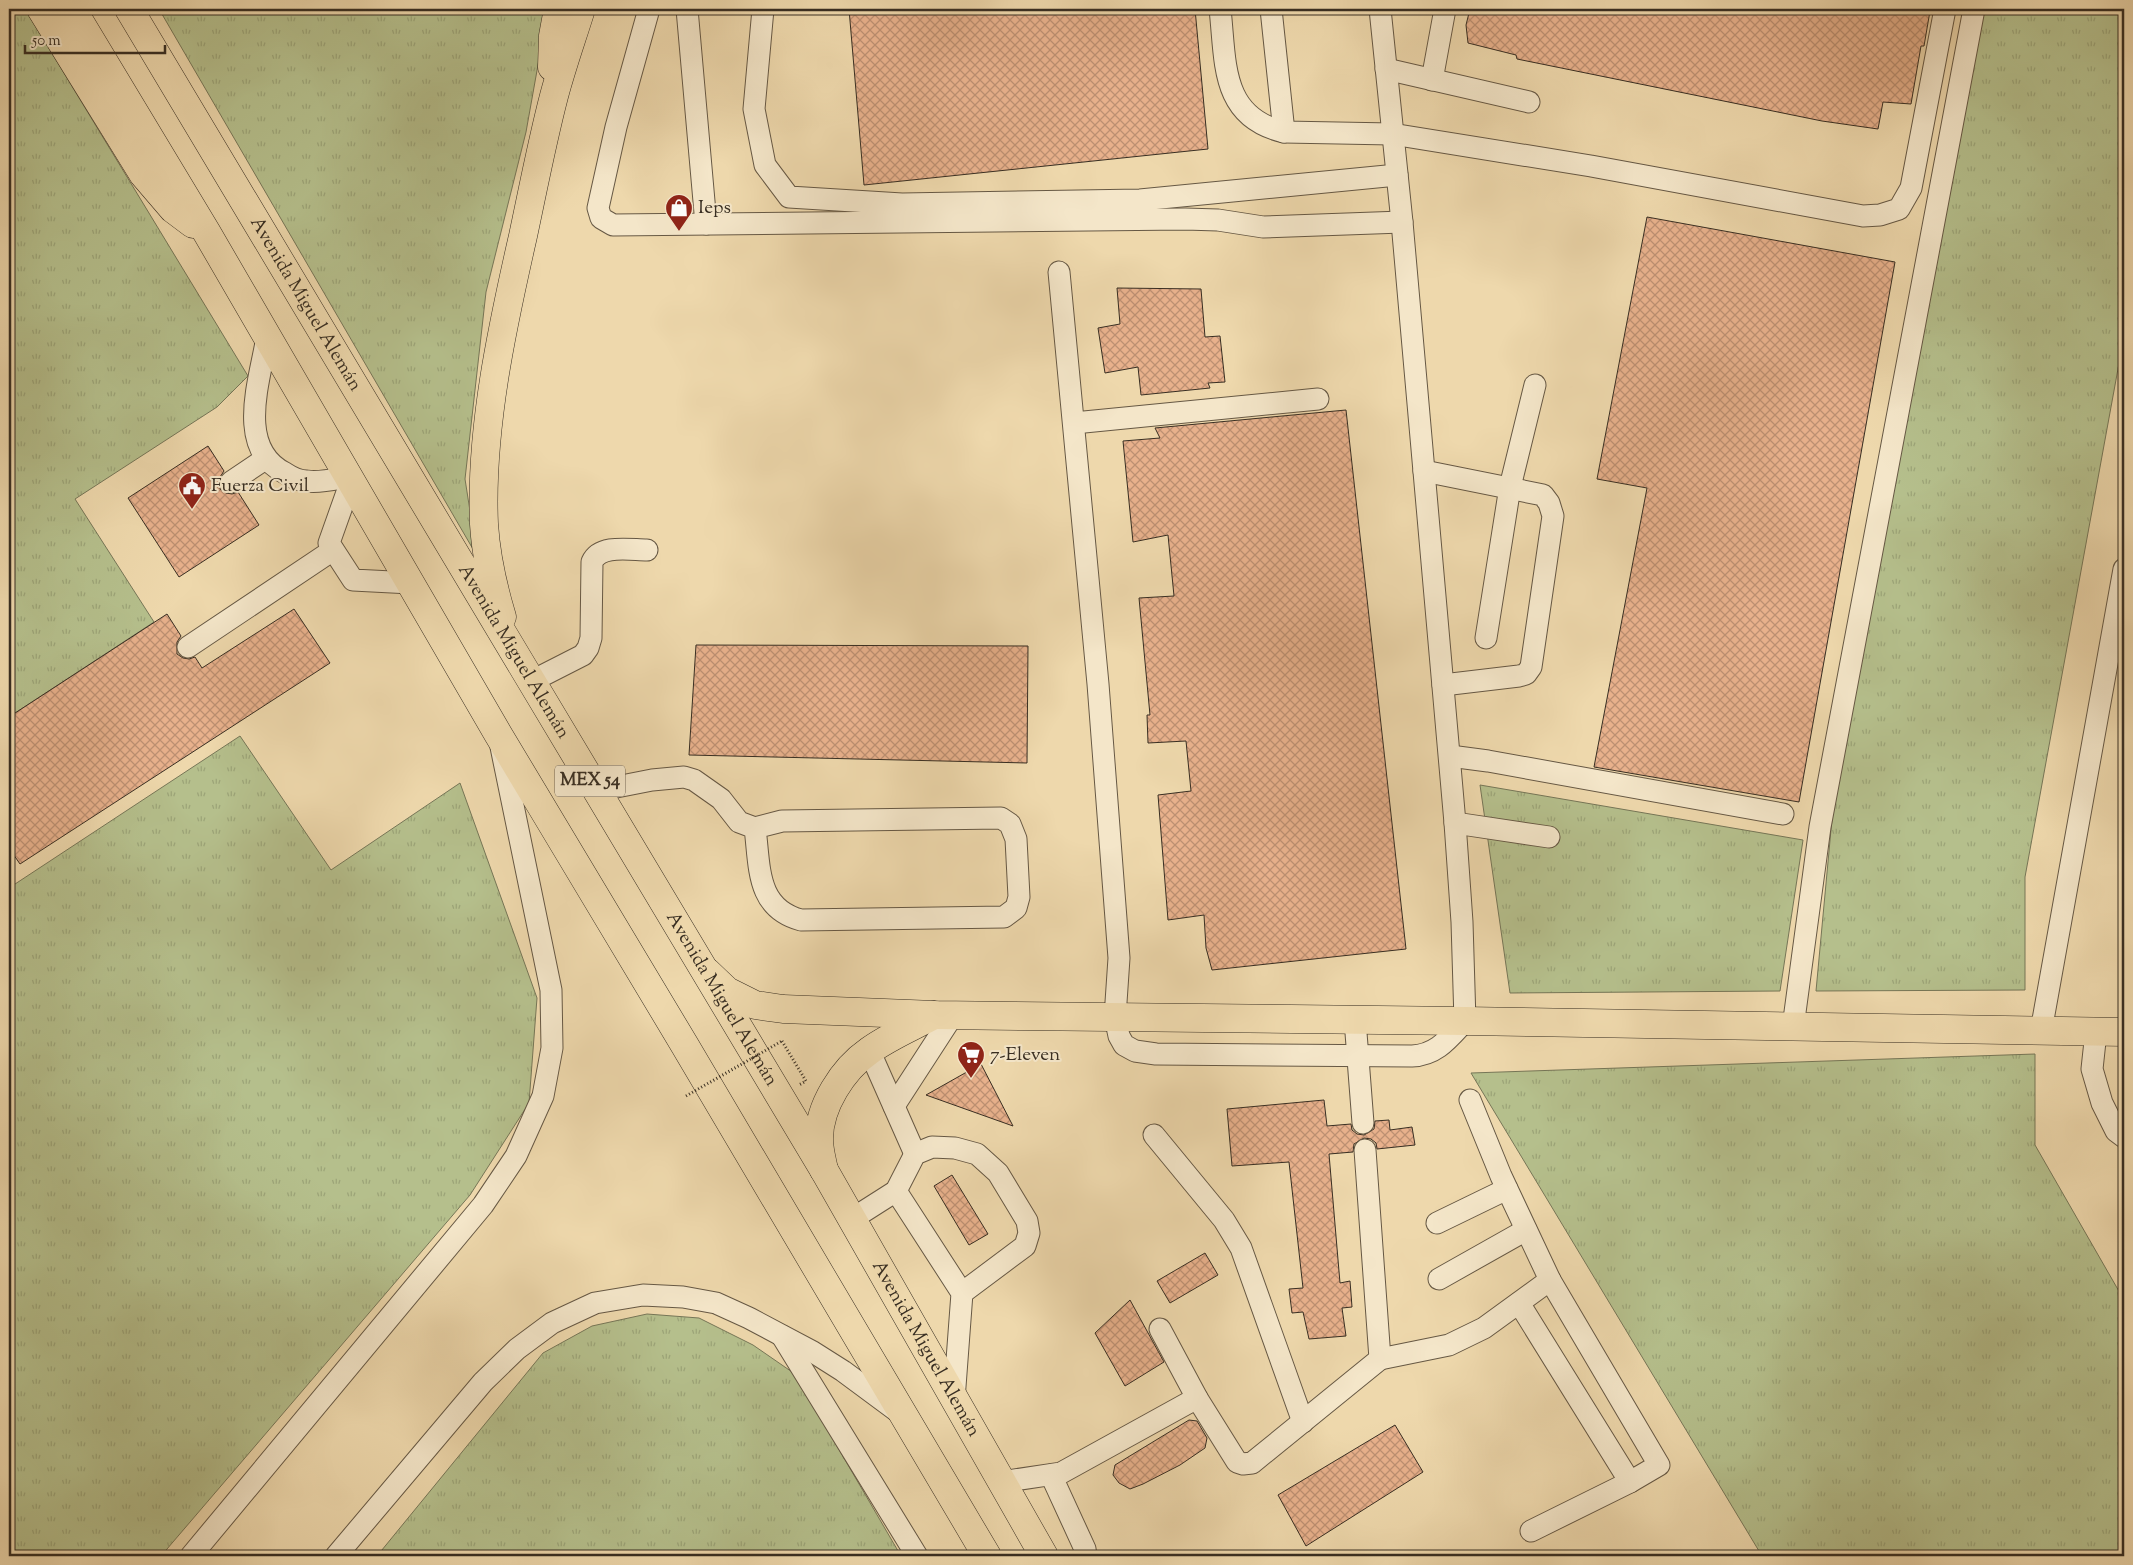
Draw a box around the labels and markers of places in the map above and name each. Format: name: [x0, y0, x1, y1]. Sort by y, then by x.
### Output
shop icon: Ieps: [664, 193, 694, 232]
place label: Ieps: [698, 195, 731, 222]
public building icon: Fuerza Civil: [177, 471, 207, 510]
place label: Fuerza Civil: [211, 473, 309, 500]
supermarket icon: 7-Eleven: [956, 1040, 986, 1079]
place label: 7-Eleven: [990, 1042, 1060, 1069]

